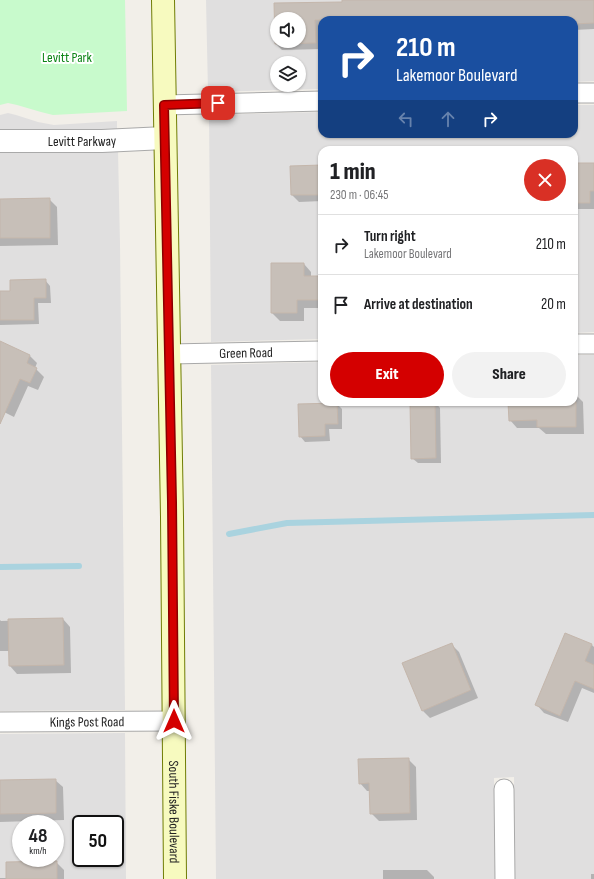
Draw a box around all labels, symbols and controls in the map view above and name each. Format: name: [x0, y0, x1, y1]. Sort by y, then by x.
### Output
map controls: [270, 12, 306, 92]
button: sound: [270, 12, 306, 48]
text: 210 m: [396, 31, 456, 64]
icon: right: [330, 32, 382, 84]
park label: Levitt Park: [42, 49, 93, 66]
button: layers: [270, 56, 306, 92]
text: Lakemoor Boulevard: [396, 65, 517, 86]
pin: [201, 86, 235, 120]
icon: arrive: [207, 92, 229, 114]
icon: left: [395, 108, 417, 130]
icon: ahead: [437, 108, 459, 130]
icon: right: [479, 108, 501, 130]
street label: Levitt Parkway: [48, 132, 117, 150]
text: 1 min: [330, 157, 376, 186]
button: close: [524, 159, 566, 201]
text: 230 m · 06:45: [330, 187, 388, 203]
text: Turn right: [364, 227, 416, 246]
icon: right: [330, 234, 352, 256]
text: 210 m: [536, 235, 566, 254]
text: Lakemoor Boulevard: [364, 246, 452, 262]
icon: arrive: [330, 294, 352, 316]
text: Arrive at destination: [364, 295, 473, 314]
text: 20 m: [541, 295, 566, 314]
street label: Green Road: [219, 344, 273, 362]
button: Exit: [330, 352, 444, 398]
button: Share: [452, 352, 566, 398]
position arrow: [153, 700, 195, 742]
street label: Kings Post Road: [50, 713, 124, 731]
street label: South Fiske Boulevard: [165, 761, 183, 863]
speed limit sign: 50: [72, 815, 124, 867]
text: 48: [29, 824, 47, 848]
text: km/h: [29, 845, 47, 857]

